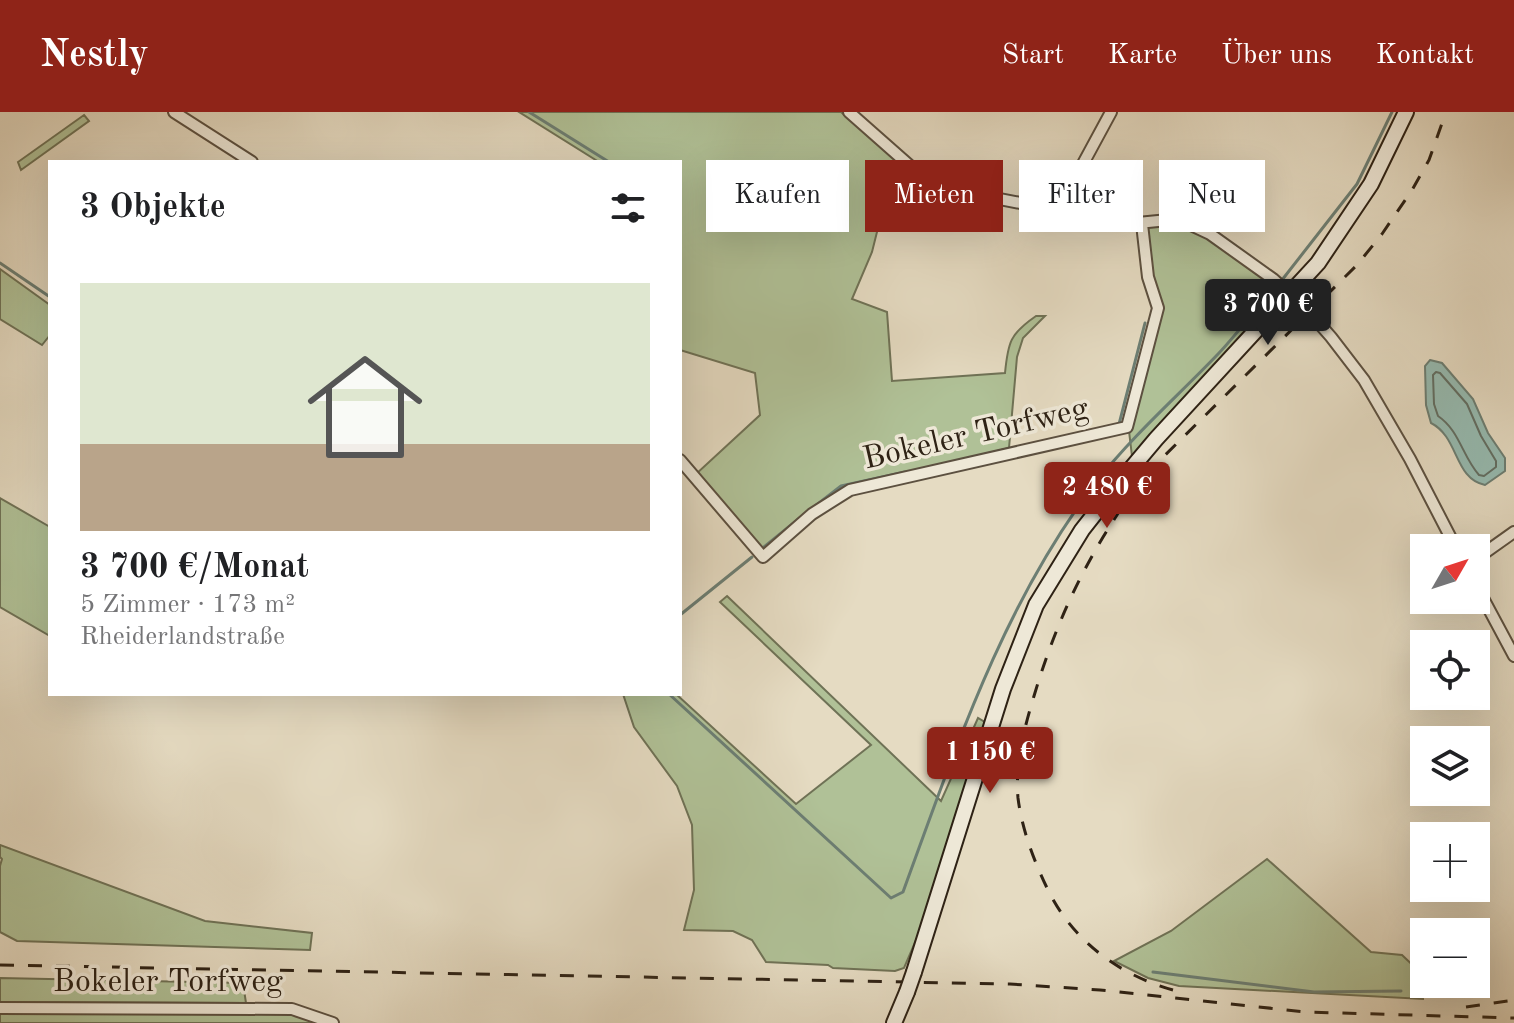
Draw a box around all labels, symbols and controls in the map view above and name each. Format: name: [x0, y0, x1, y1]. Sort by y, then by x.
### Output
text: Nestly: [40, 37, 149, 75]
text: Start: [1002, 42, 1064, 70]
text: Karte: [1108, 42, 1177, 70]
text: Über uns: [1221, 42, 1332, 70]
text: Kontakt: [1376, 42, 1474, 70]
chip: Kaufen: [706, 160, 849, 232]
chip: Mieten: [865, 160, 1003, 232]
chip: Filter: [1019, 160, 1143, 232]
chip: Neu: [1159, 160, 1265, 232]
icon: filters: [606, 186, 650, 230]
text: 3 Objekte: [80, 191, 226, 225]
pin: 3 700 €: [1194, 279, 1342, 347]
text: 3 700 €: [1223, 292, 1313, 318]
icon: home: [293, 335, 437, 479]
street label: Bokeler Torfweg: [860, 394, 1092, 476]
pin: 2 480 €: [1033, 462, 1181, 530]
text: 2 480 €: [1062, 475, 1152, 501]
north arrow: [1410, 534, 1490, 614]
map controls: [1410, 534, 1490, 998]
text: 3 700 €/Monat: [80, 551, 309, 585]
text: 5 Zimmer · 173 m²: [80, 592, 295, 618]
text: Rheiderlandstraße: [80, 624, 285, 650]
button: locate: [1410, 630, 1490, 710]
button: layers: [1410, 726, 1490, 806]
pin: 1 150 €: [916, 727, 1064, 795]
text: 1 150 €: [945, 740, 1035, 766]
button: +: [1410, 822, 1490, 902]
button: −: [1410, 918, 1490, 998]
street label: Bokeler Torfweg: [53, 967, 283, 999]

